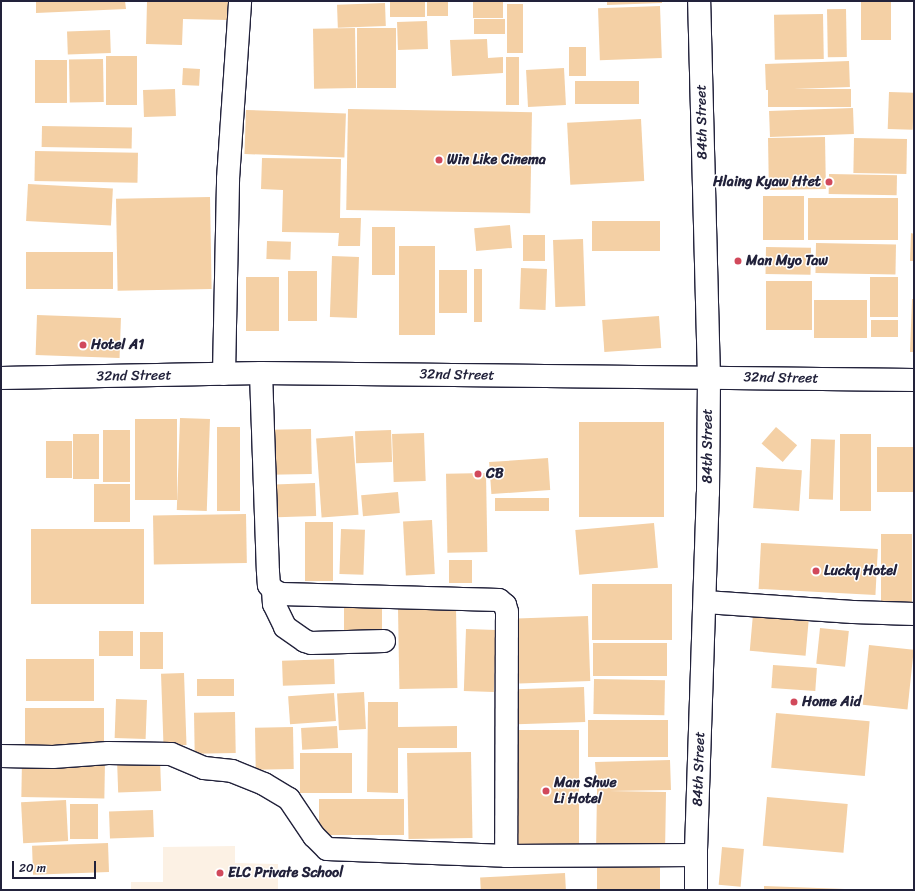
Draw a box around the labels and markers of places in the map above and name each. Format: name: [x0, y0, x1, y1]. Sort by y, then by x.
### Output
place label: Win Like Cinema: [447, 152, 547, 168]
marker: Win Like Cinema: [434, 155, 444, 165]
place label: Hlaing Kyaw Htet: [712, 174, 821, 190]
marker: Hlaing Kyaw Htet: [824, 177, 834, 187]
place label: Man Myo Taw: [746, 253, 828, 269]
marker: Man Myo Taw: [733, 256, 743, 266]
place label: Hotel A1: [91, 337, 144, 353]
marker: Hotel A1: [78, 340, 88, 350]
place label: CB: [486, 466, 504, 482]
marker: CB: [473, 469, 483, 479]
place label: Lucky Hotel: [824, 563, 898, 579]
marker: Lucky Hotel: [811, 566, 821, 576]
place label: Home Aid: [802, 694, 861, 710]
marker: Home Aid: [789, 697, 799, 707]
place label: Man Shwe Li Hotel: [554, 775, 617, 808]
marker: Man Shwe Li Hotel: [541, 786, 551, 796]
place label: ELC Private School: [228, 865, 344, 881]
marker: ELC Private School: [215, 868, 225, 878]

